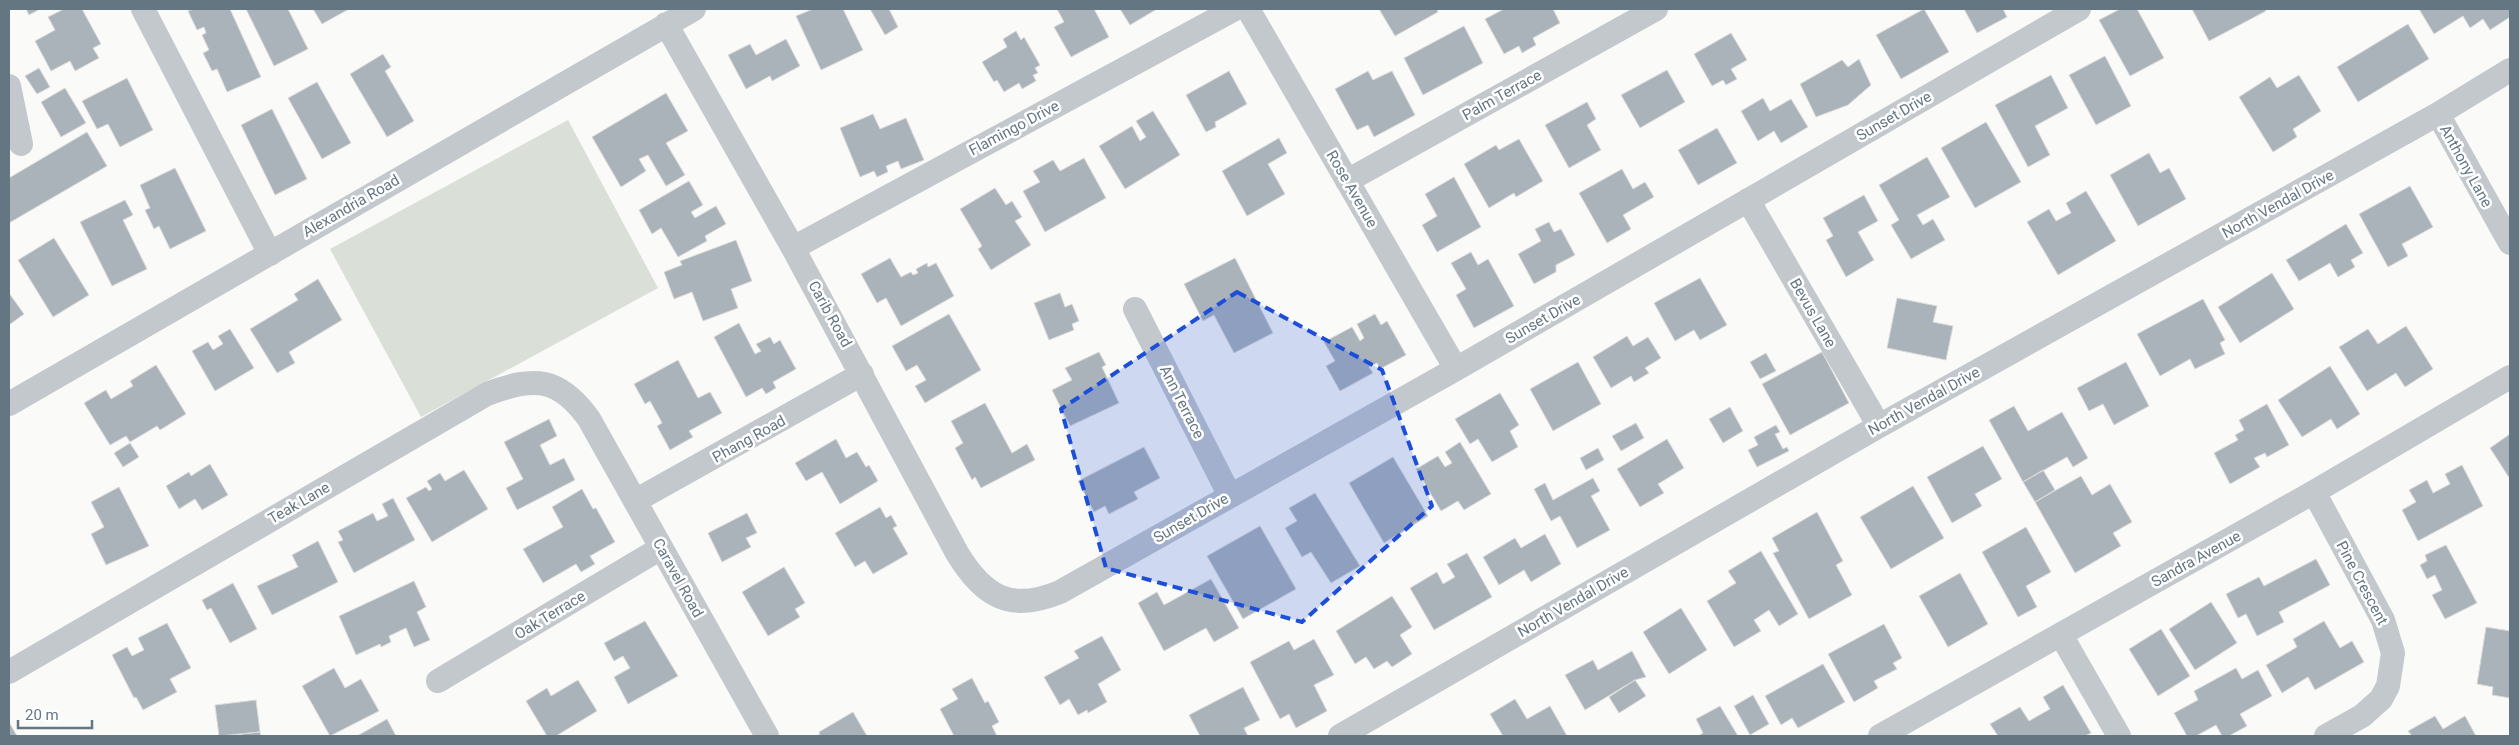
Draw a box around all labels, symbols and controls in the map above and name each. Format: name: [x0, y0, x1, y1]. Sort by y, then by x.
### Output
street label: Palm Terrace: [1459, 66, 1545, 124]
street label: Sunset Drive: [1853, 87, 1935, 145]
street label: Flamingo Drive: [966, 97, 1062, 159]
street label: Anthony Lane: [2436, 122, 2496, 210]
street label: Rose Avenue: [1323, 147, 1381, 231]
street label: North Vendal Drive: [2219, 166, 2337, 242]
street label: Alexandria Road: [299, 171, 403, 241]
street label: Bevus Lane: [1786, 275, 1840, 351]
street label: Carib Road: [804, 278, 856, 350]
street label: Sunset Drive: [1502, 290, 1584, 348]
street label: Ann Terrace: [1156, 362, 1208, 442]
street label: North Vendal Drive: [1865, 363, 1983, 439]
street label: Phang Road: [709, 412, 789, 466]
street label: Teak Lane: [265, 478, 333, 528]
street label: Sunset Drive: [1150, 489, 1232, 547]
street label: Sandra Avenue: [2148, 527, 2244, 591]
street label: Caravel Road: [649, 535, 707, 621]
street label: Pine Crescent: [2332, 538, 2392, 628]
street label: North Vendal Drive: [1514, 563, 1632, 641]
street label: Oak Terrace: [511, 587, 589, 643]
scale bar: [18, 698, 91, 730]
text: 20 m: [25, 706, 59, 724]

